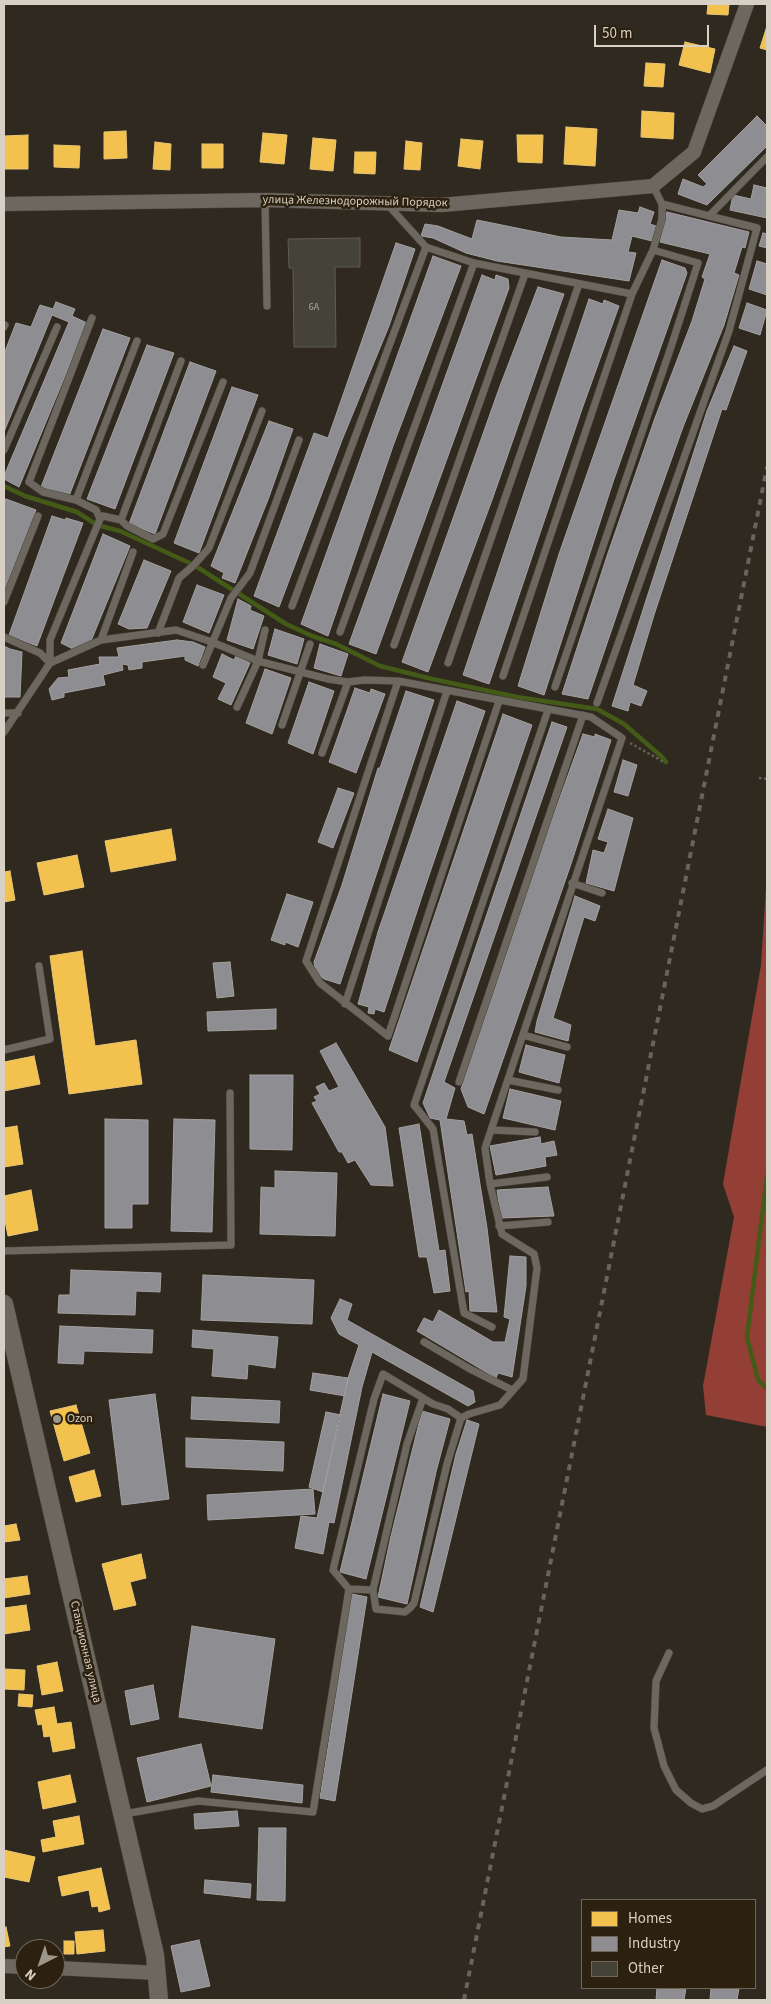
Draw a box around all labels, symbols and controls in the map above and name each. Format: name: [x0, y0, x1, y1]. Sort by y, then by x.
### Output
scale bar: [596, 15, 711, 47]
text: 50 m: [602, 23, 632, 44]
street label: улица Железнодорожный Порядок: [262, 193, 448, 211]
house number: 6А: [309, 302, 319, 314]
place label: Ozon: [67, 1412, 93, 1426]
marker: Ozon: [51, 1413, 63, 1425]
street label: Станционная улица: [66, 1600, 104, 1704]
legend: [581, 1899, 756, 1989]
text: Homes: [628, 1908, 672, 1929]
text: Industry: [628, 1933, 680, 1954]
north arrow: [15, 1939, 65, 1989]
text: Other: [628, 1958, 664, 1979]
text: N: [21, 1964, 41, 1985]

